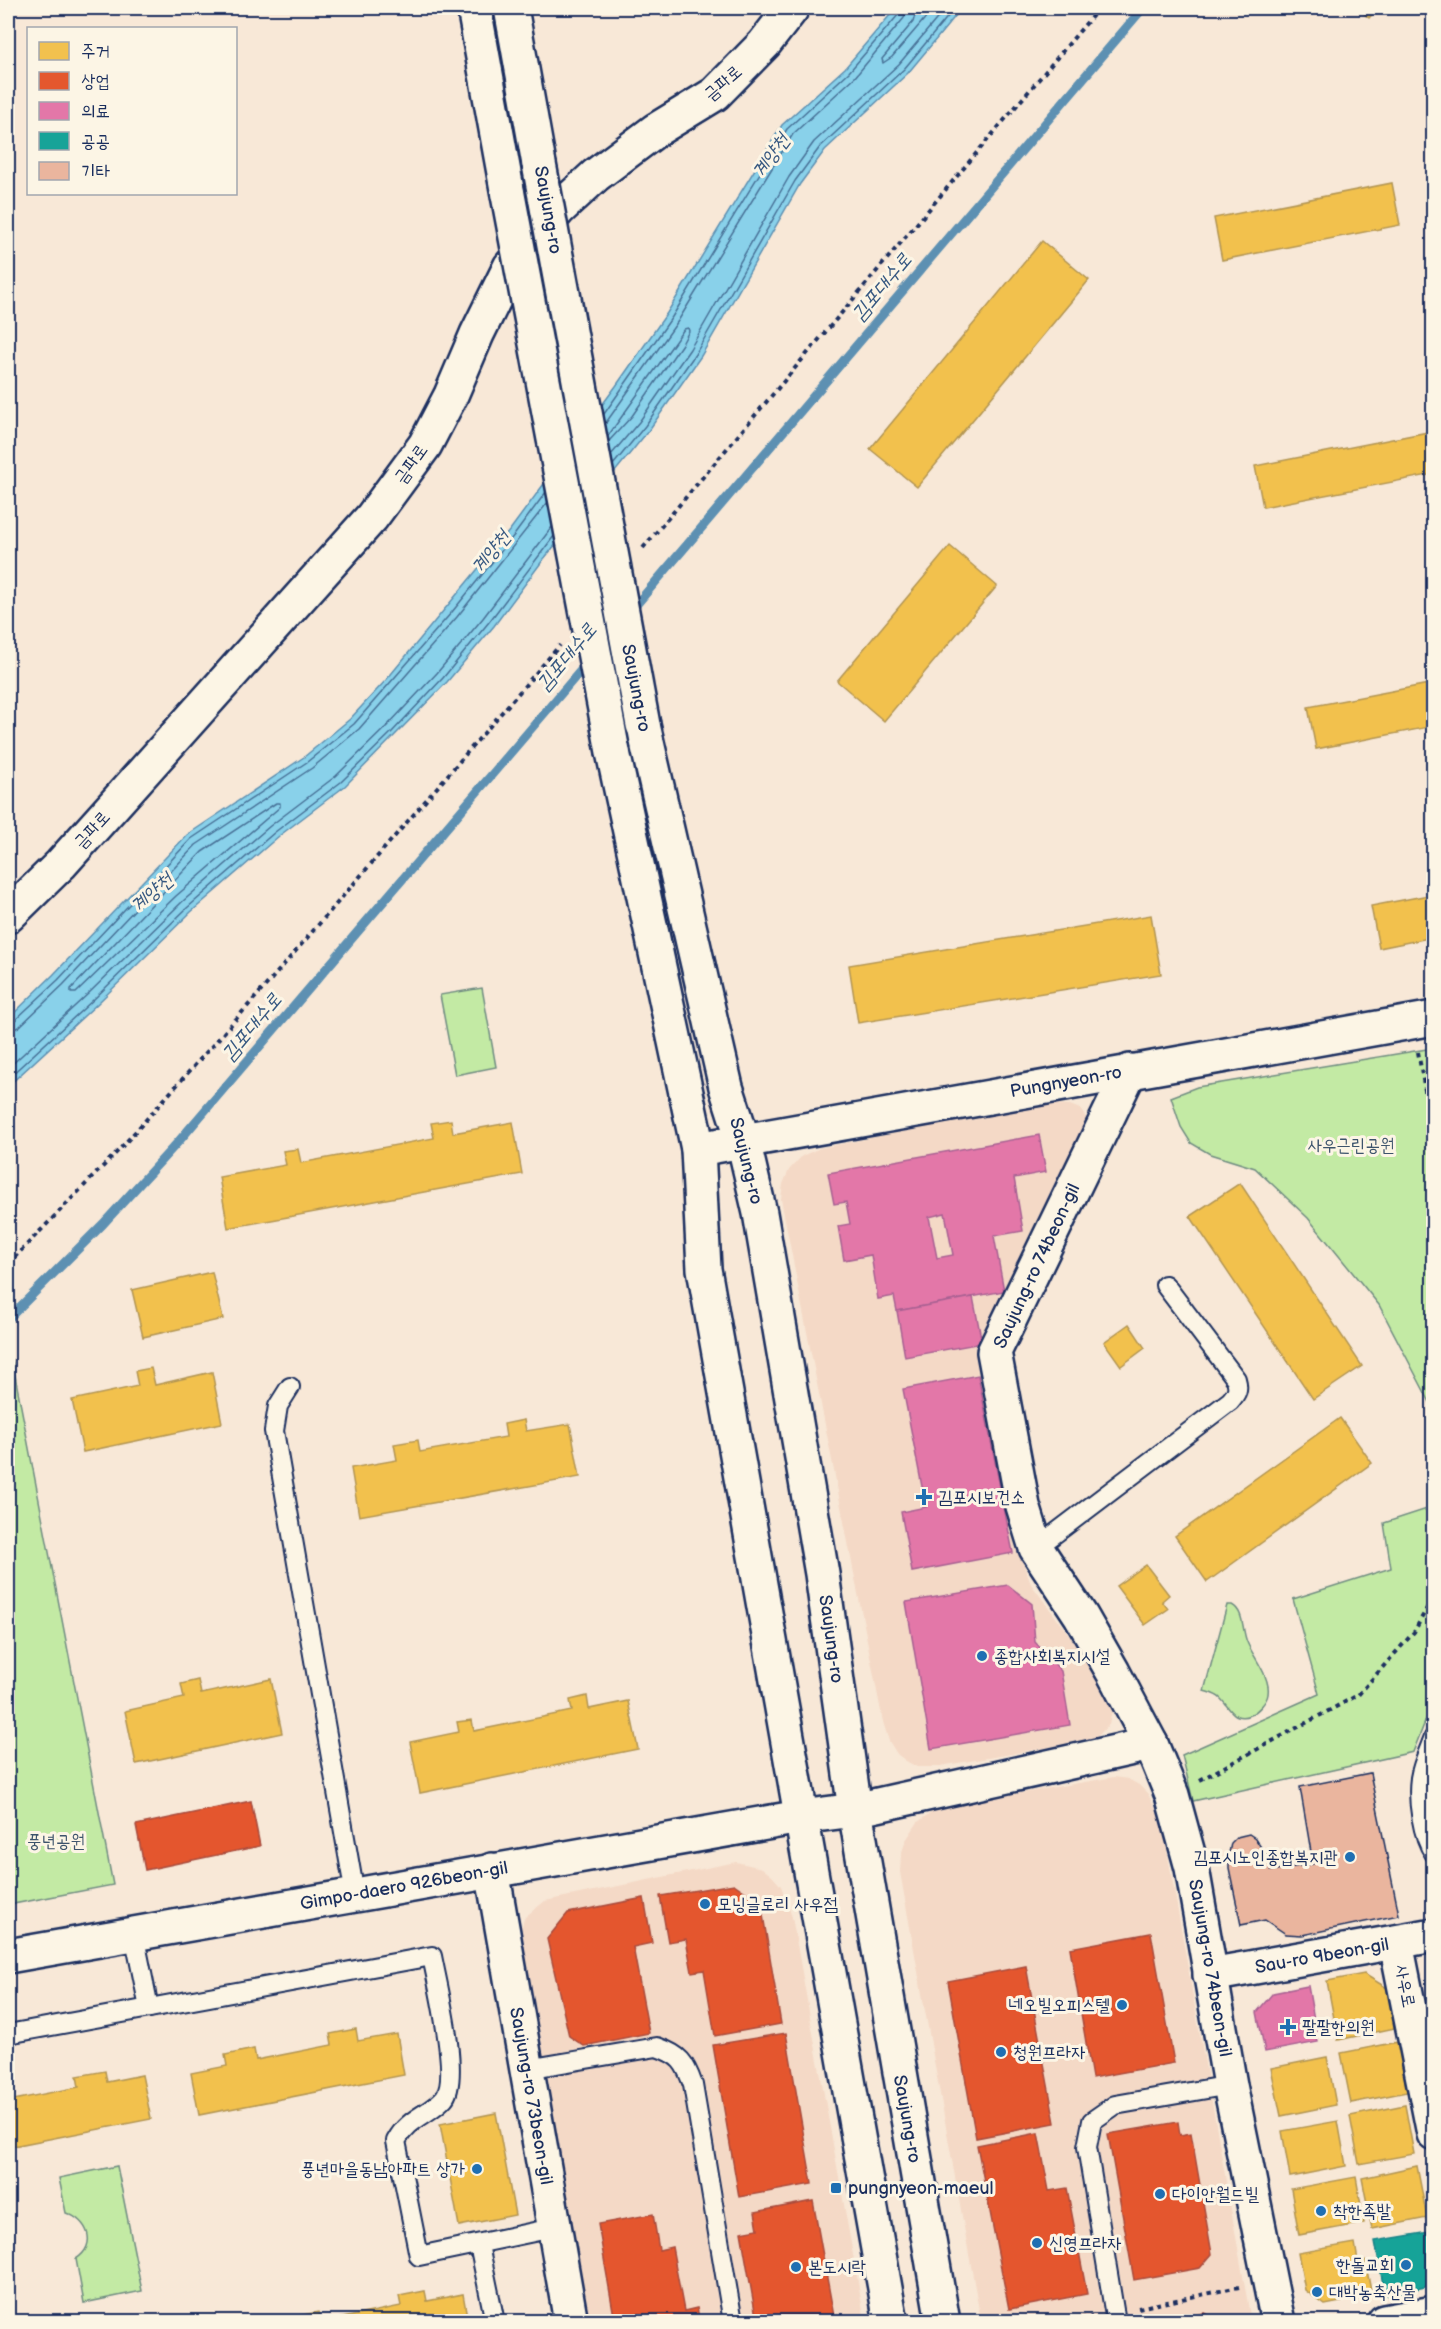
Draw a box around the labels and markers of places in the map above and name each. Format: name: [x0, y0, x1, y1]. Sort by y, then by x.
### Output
place label: 김포시보건소: [938, 1487, 1025, 1508]
marker: 김포시보건소: [915, 1488, 933, 1506]
place label: 종합사회복지시설: [994, 1646, 1110, 1667]
marker: 종합사회복지시설: [975, 1649, 989, 1663]
place label: 김포시노인종합복지관: [1193, 1847, 1338, 1868]
marker: 김포시노인종합복지관: [1343, 1850, 1357, 1864]
place label: 모닝글로리 사우점: [717, 1894, 838, 1915]
marker: 모닝글로리 사우점: [698, 1897, 712, 1911]
place label: 네오빌오피스텔: [1009, 1995, 1110, 2016]
marker: 네오빌오피스텔: [1115, 1998, 1129, 2012]
place label: 팔팔한의원: [1302, 2017, 1374, 2038]
marker: 팔팔한의원: [1279, 2018, 1297, 2036]
place label: 청원프라자: [1013, 2042, 1086, 2063]
marker: 청원프라자: [994, 2045, 1008, 2059]
place label: 풍년마을동남아파트 상가: [301, 2159, 466, 2180]
marker: 풍년마을동남아파트 상가: [470, 2162, 484, 2176]
place label: pungnyeon-maeul: [848, 2178, 993, 2199]
marker: pungnyeon-maeul: [829, 2181, 843, 2195]
place label: 다이안월드빌: [1172, 2184, 1259, 2205]
marker: 다이안월드빌: [1153, 2187, 1167, 2201]
place label: 착한족발: [1333, 2201, 1391, 2222]
marker: 착한족발: [1314, 2204, 1328, 2218]
place label: 신영프라자: [1049, 2233, 1122, 2254]
marker: 신영프라자: [1030, 2236, 1044, 2250]
place label: 한돌교회: [1336, 2255, 1394, 2276]
place label: 본도시락: [808, 2257, 866, 2278]
marker: 한돌교회: [1399, 2258, 1413, 2272]
marker: 본도시락: [789, 2260, 803, 2274]
place label: 대박농축산물: [1329, 2282, 1416, 2303]
marker: 대박농축산물: [1310, 2285, 1324, 2299]

